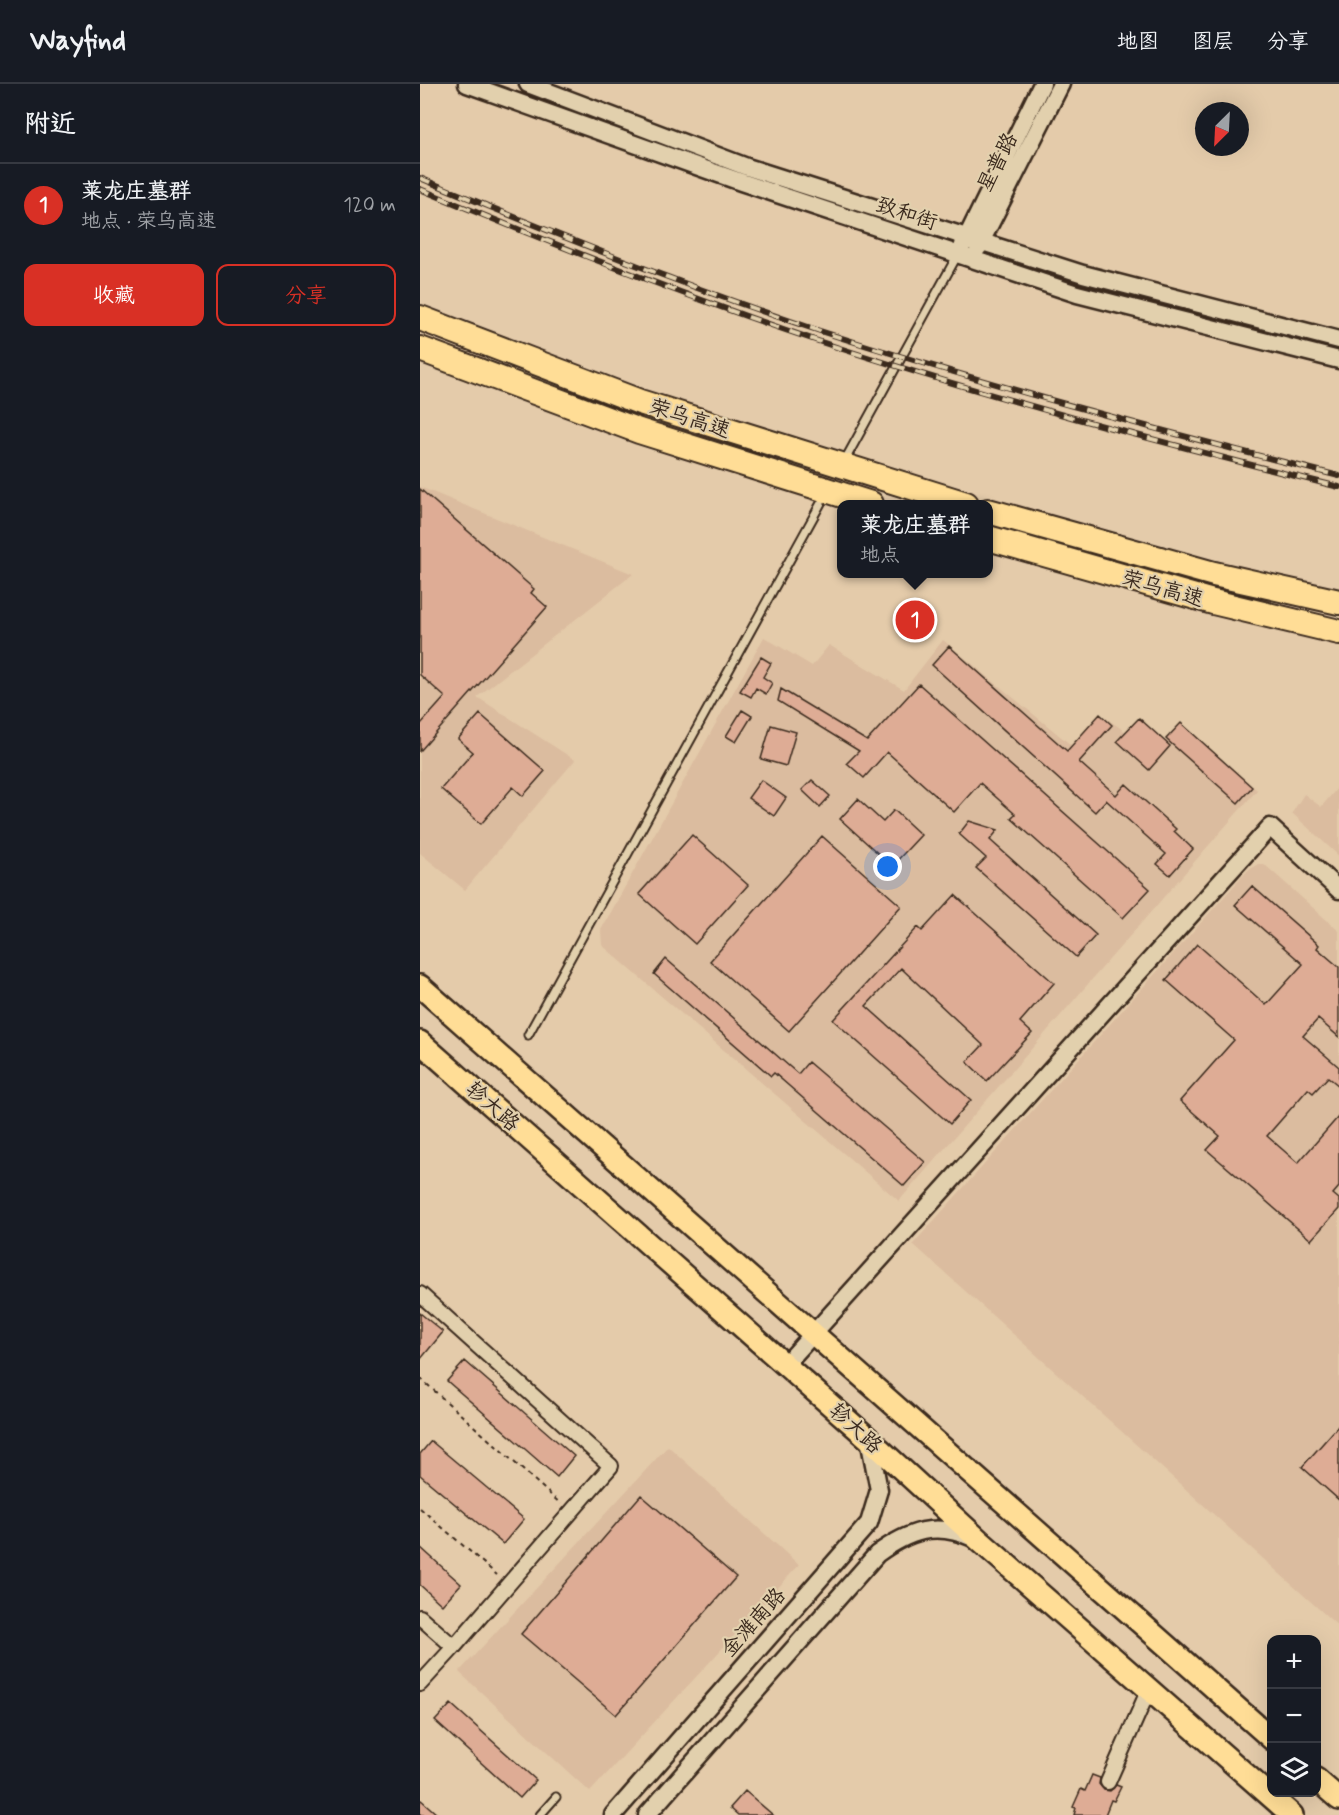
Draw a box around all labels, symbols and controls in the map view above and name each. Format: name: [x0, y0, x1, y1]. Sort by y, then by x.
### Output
text: Wayfind: [30, 23, 126, 60]
text: 地图: [1117, 28, 1159, 56]
text: 图层: [1192, 28, 1234, 56]
text: 分享: [1267, 28, 1309, 56]
north arrow: [1195, 102, 1249, 156]
text: 附近: [24, 108, 76, 142]
street label: 星普路: [971, 128, 1025, 197]
text: 莱龙庄墓群: [81, 178, 191, 206]
street label: 致和街: [872, 191, 941, 237]
text: 1: [39, 192, 48, 219]
text: 120 m: [343, 192, 396, 219]
text: 地点 · 荣乌高速: [81, 208, 216, 235]
button: 收藏: [24, 264, 204, 326]
button: 分享: [216, 264, 396, 326]
street label: 荣乌高速: [645, 393, 734, 445]
popup: [837, 500, 993, 578]
text: 莱龙庄墓群: [860, 512, 970, 540]
text: 地点: [860, 542, 900, 569]
street label: 荣乌高速: [1118, 564, 1207, 614]
pin: 1: [896, 598, 934, 642]
your location: [873, 852, 902, 881]
street label: 轸大路: [459, 1076, 525, 1138]
street label: 轸大路: [823, 1397, 888, 1460]
street label: 金滩南路: [715, 1582, 792, 1663]
map controls: [1267, 1635, 1321, 1797]
button: +: [1267, 1635, 1321, 1689]
button: −: [1267, 1689, 1321, 1743]
button: layers: [1267, 1743, 1321, 1797]

